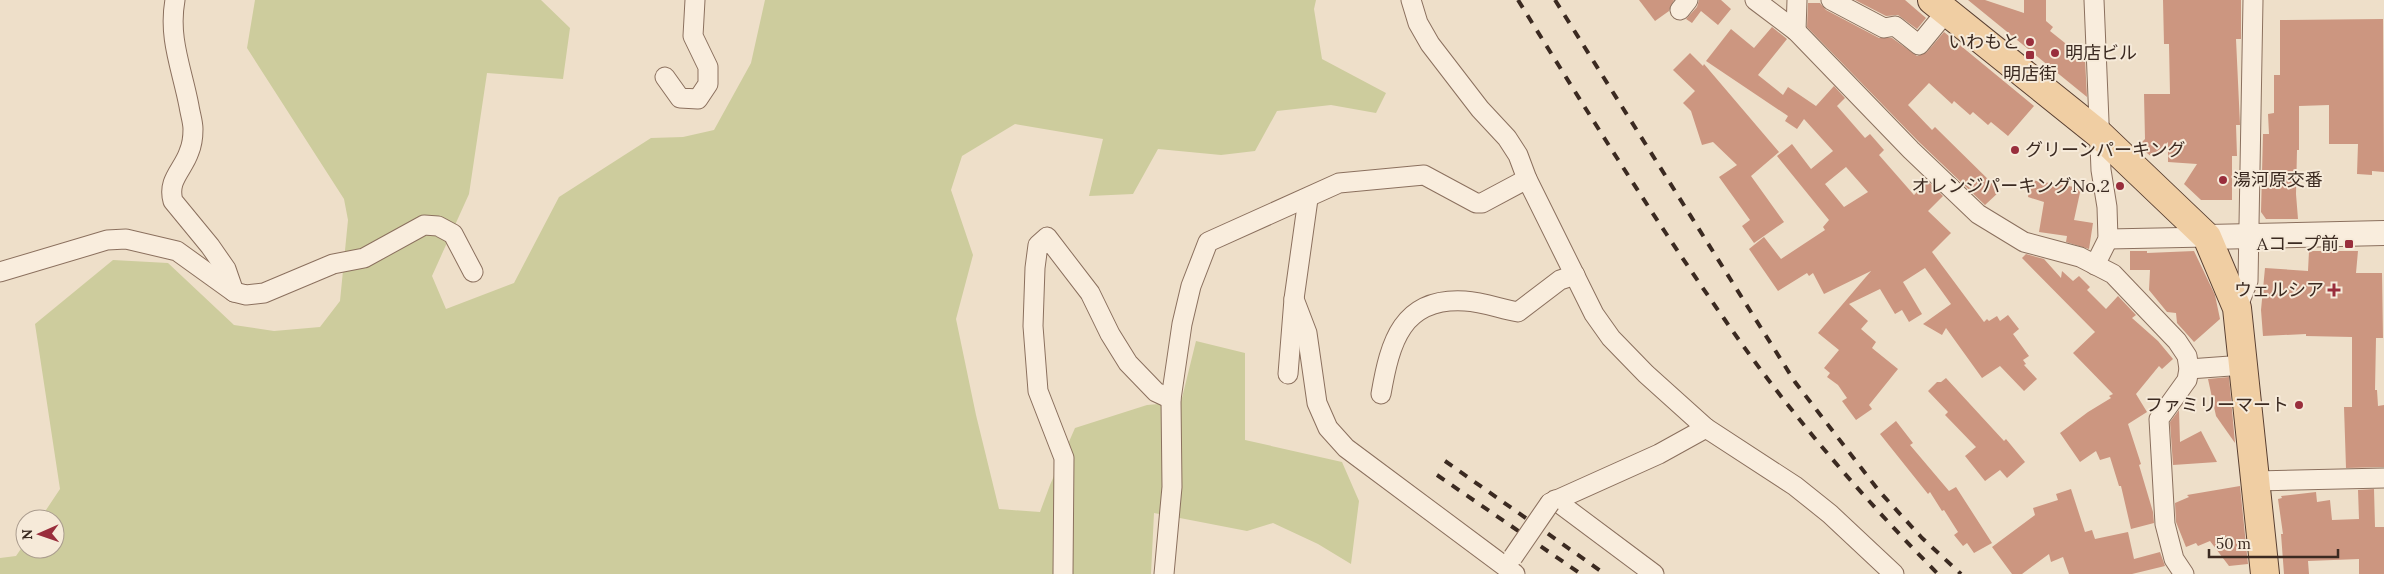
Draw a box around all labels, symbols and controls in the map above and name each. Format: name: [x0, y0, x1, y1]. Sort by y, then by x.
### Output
place label: いわもと: [1948, 30, 2020, 53]
marker: いわもと: [2024, 36, 2036, 48]
place label: 明店ビル: [2065, 41, 2137, 64]
marker: 明店ビル: [2049, 47, 2061, 59]
marker: 明店街: [2024, 49, 2036, 61]
place label: 明店街: [2003, 62, 2057, 85]
place label: グリーンパーキング: [2025, 138, 2186, 161]
marker: グリーンパーキング: [2009, 144, 2021, 156]
place label: 湯河原交番: [2233, 168, 2323, 191]
place label: オレンジパーキングNo.2: [1911, 174, 2110, 197]
marker: 湯河原交番: [2217, 174, 2229, 186]
marker: オレンジパーキングNo.2: [2114, 180, 2126, 192]
place label: Aコープ前: [2256, 232, 2339, 255]
marker: Aコープ前: [2343, 238, 2355, 250]
place label: ウェルシア: [2234, 278, 2324, 301]
marker: ウェルシア: [2328, 284, 2340, 296]
place label: ファミリーマート: [2145, 393, 2289, 416]
marker: ファミリーマート: [2293, 399, 2305, 411]
north arrow: [15, 509, 65, 559]
scale bar: [2209, 526, 2338, 558]
text: N: [18, 529, 36, 540]
text: 50 m: [2216, 534, 2251, 553]

